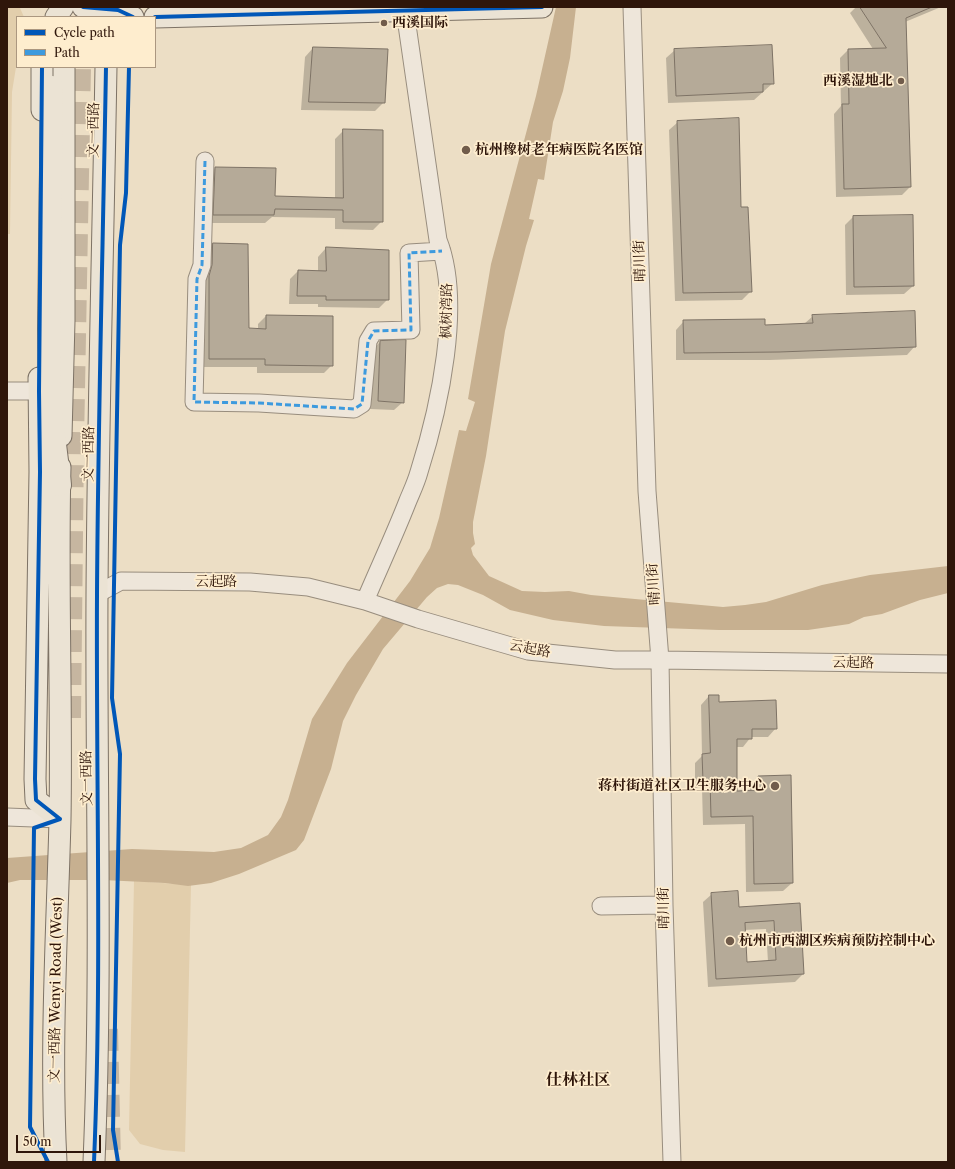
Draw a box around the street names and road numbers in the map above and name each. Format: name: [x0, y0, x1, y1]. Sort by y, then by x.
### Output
street label: 文一西路: [85, 102, 103, 158]
street label: 晴川街: [631, 240, 649, 282]
street label: 枫树湾路: [438, 283, 456, 339]
street label: 文一西路: [80, 426, 98, 482]
street label: 晴川街: [644, 562, 664, 606]
street label: 云起路: [195, 574, 237, 590]
street label: 云起路: [508, 637, 552, 661]
street label: 云起路: [832, 654, 874, 672]
street label: 文一西路: [78, 750, 96, 806]
street label: 晴川街: [655, 887, 673, 929]
street label: 文一西路 Wenyi Road (West): [46, 897, 66, 1083]

